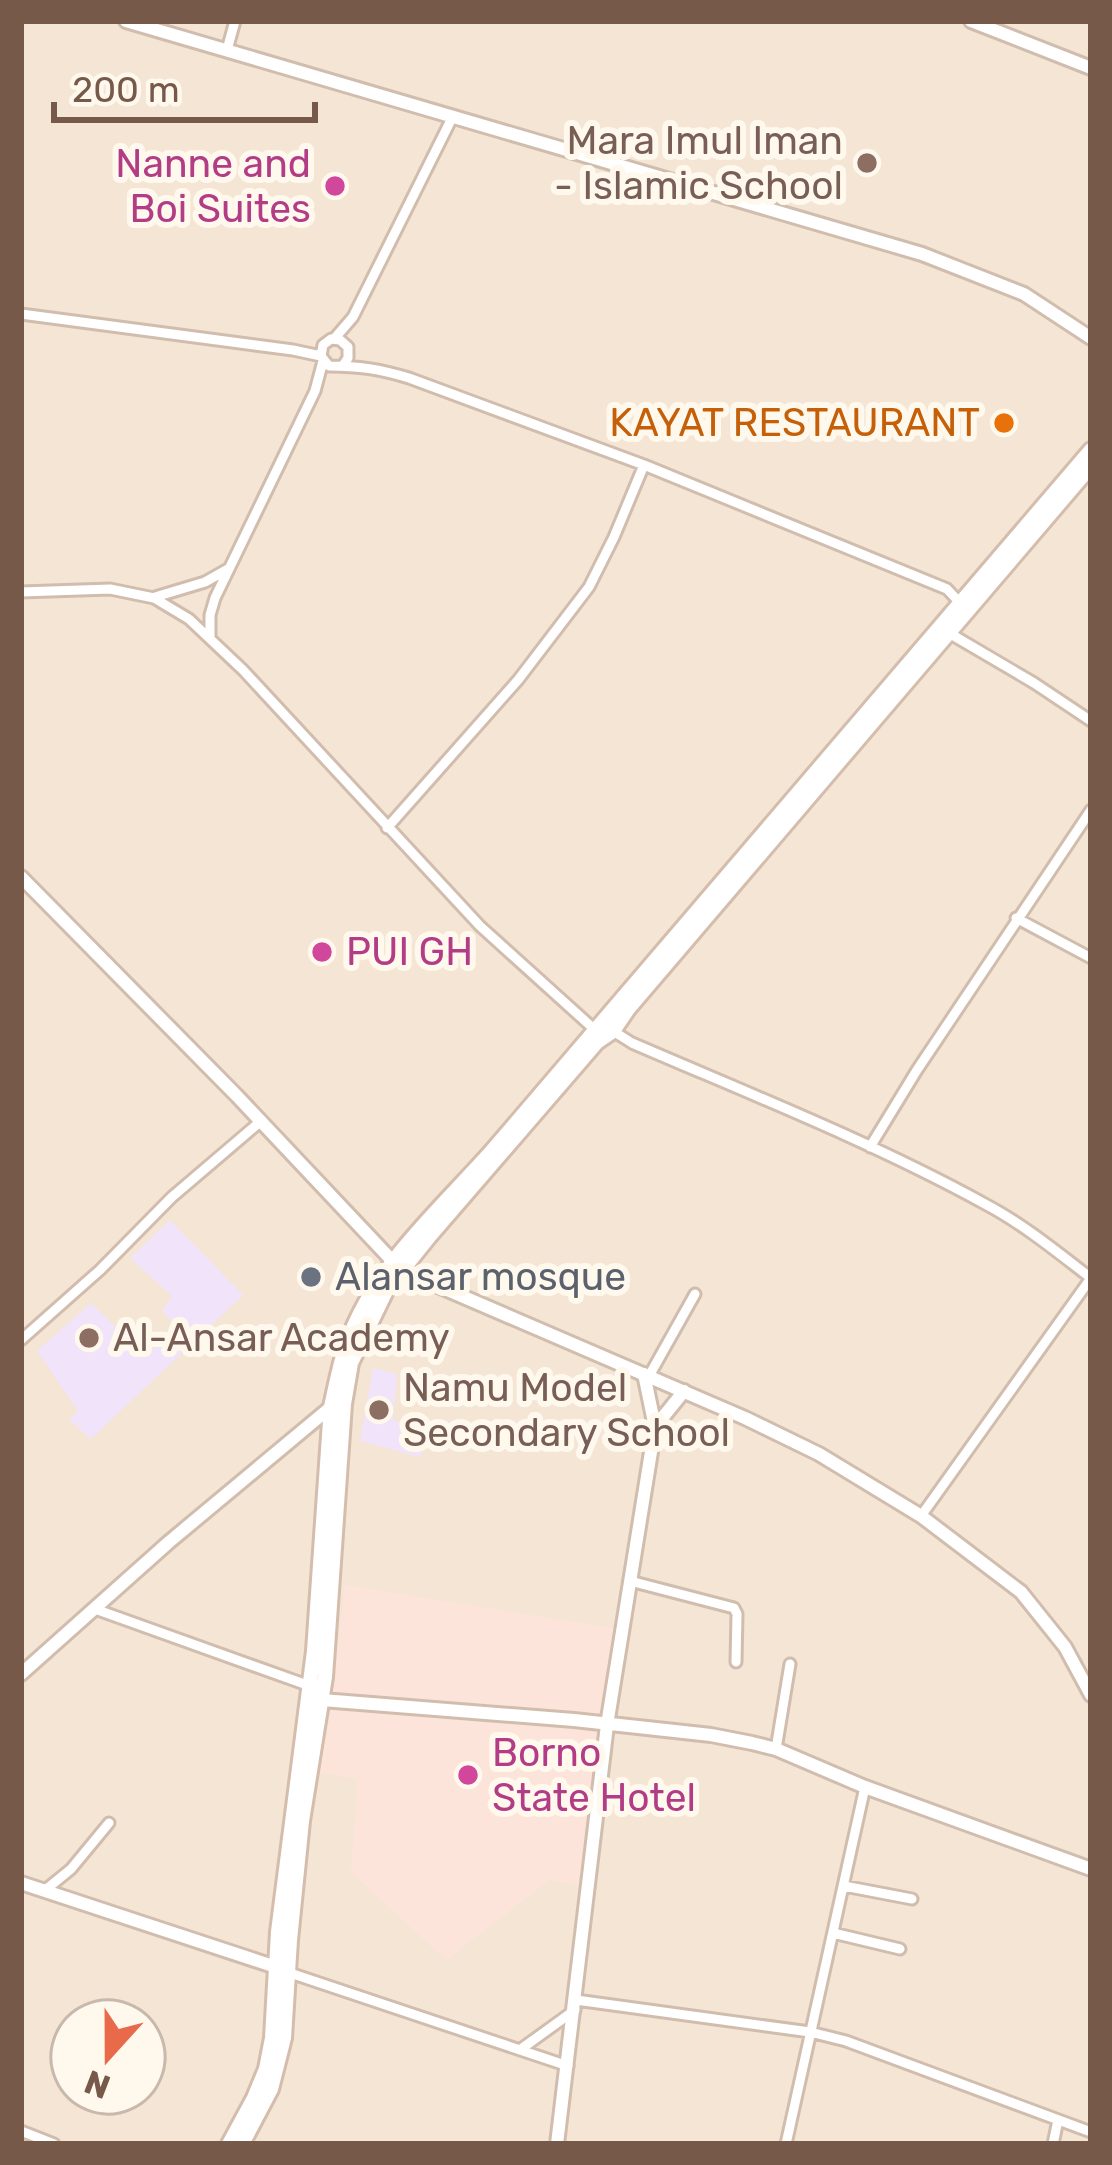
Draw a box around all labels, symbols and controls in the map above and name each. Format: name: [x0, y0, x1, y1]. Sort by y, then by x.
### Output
scale bar: [54, 48, 315, 122]
text: 200 m: [72, 68, 180, 111]
place label: Mara Imul Iman - Islamic School: [554, 118, 843, 209]
place label: Nanne and Boi Suites: [115, 141, 311, 232]
marker: Mara Imul Iman - Islamic School: [854, 150, 880, 176]
marker: Nanne and Boi Suites: [322, 173, 348, 199]
place label: KAYAT RESTAURANT: [609, 400, 980, 446]
marker: KAYAT RESTAURANT: [991, 410, 1017, 436]
place label: PUI GH: [346, 929, 473, 975]
marker: PUI GH: [309, 939, 335, 965]
place label: Alansar mosque: [335, 1254, 626, 1300]
marker: Alansar mosque: [298, 1264, 324, 1290]
place label: Al-Ansar Academy: [113, 1315, 450, 1361]
marker: Al-Ansar Academy: [76, 1325, 102, 1351]
place label: Namu Model Secondary School: [403, 1365, 730, 1456]
marker: Namu Model Secondary School: [366, 1397, 392, 1423]
place label: Borno State Hotel: [492, 1730, 696, 1821]
marker: Borno State Hotel: [455, 1762, 481, 1788]
north arrow: [48, 1997, 168, 2117]
text: N: [79, 2062, 115, 2107]

